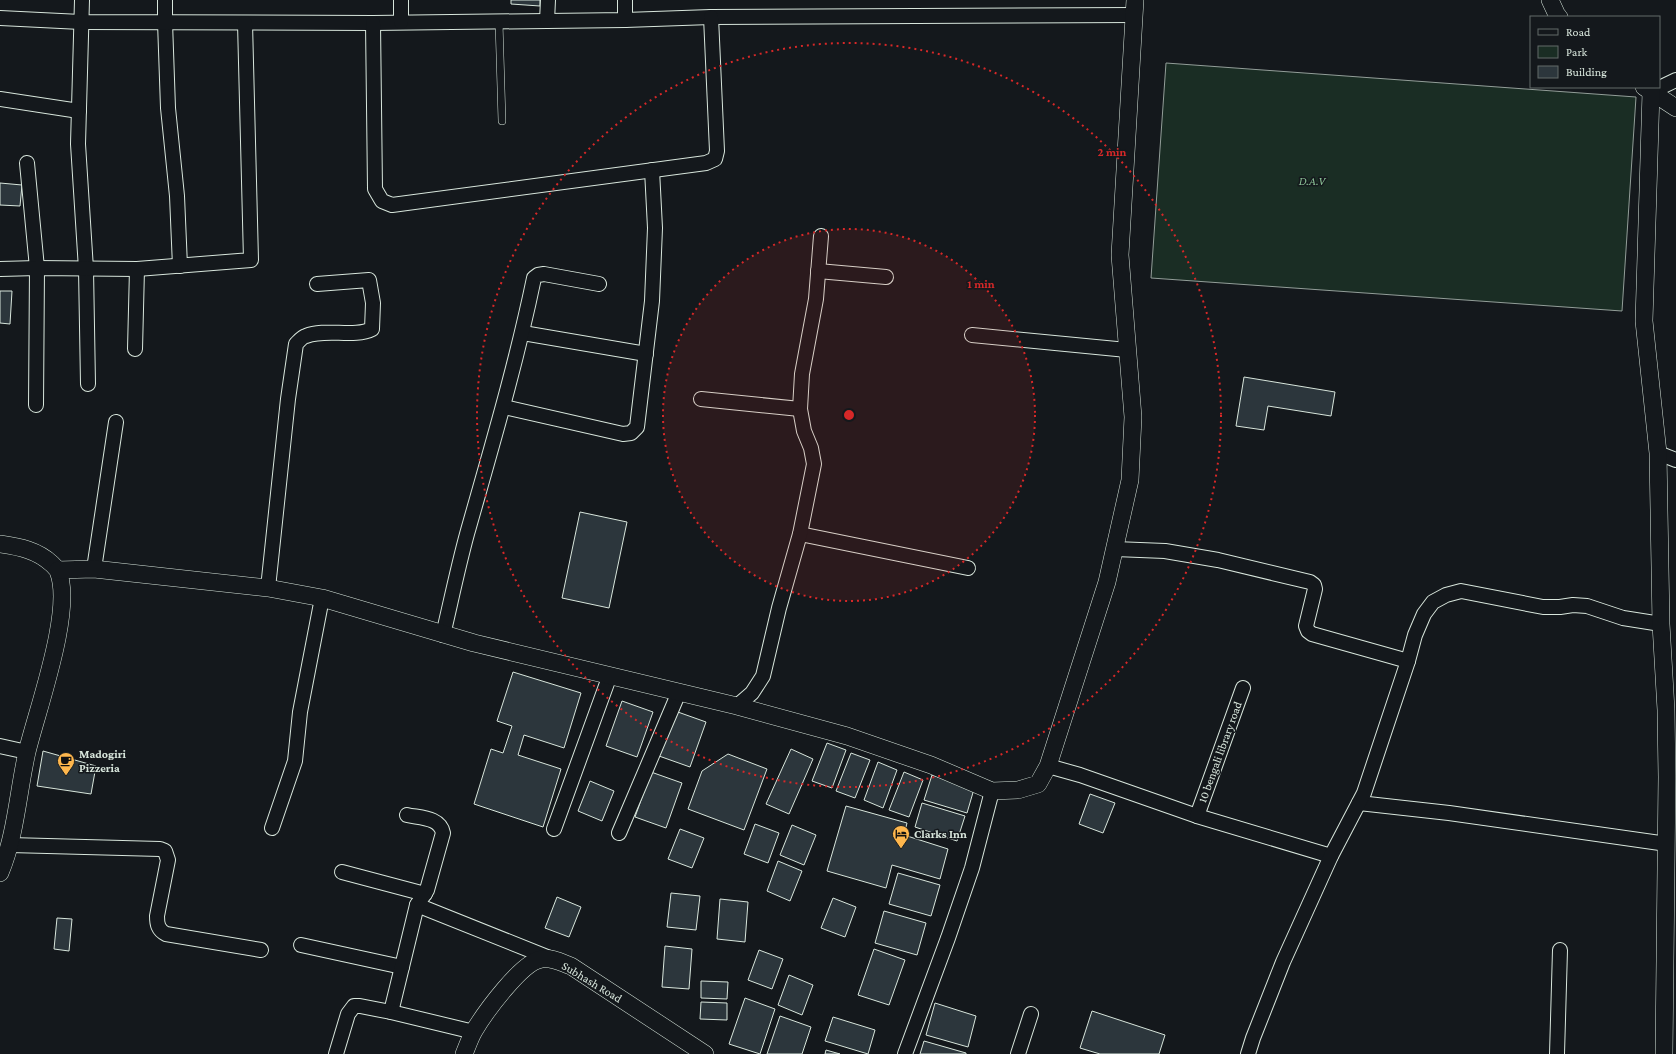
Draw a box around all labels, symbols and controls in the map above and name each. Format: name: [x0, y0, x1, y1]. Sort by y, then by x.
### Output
legend: [1530, 16, 1660, 88]
text: Road: [1566, 25, 1591, 39]
text: Park: [1566, 45, 1588, 59]
text: Building: [1566, 65, 1607, 79]
text: 2 min: [1098, 145, 1127, 159]
park label: D.A.V: [1299, 174, 1326, 188]
text: 1 min: [967, 277, 995, 291]
centre of rings: [842, 408, 856, 422]
street label: 10 bengali library road: [1195, 699, 1245, 805]
place label: Madogiri Pizzeria: [79, 747, 126, 775]
cafe icon: Madogiri Pizzeria: [56, 751, 76, 776]
hotel icon: Clarks Inn: [891, 824, 911, 849]
place label: Clarks Inn: [914, 827, 967, 841]
street label: Subhash Road: [559, 959, 625, 1006]

